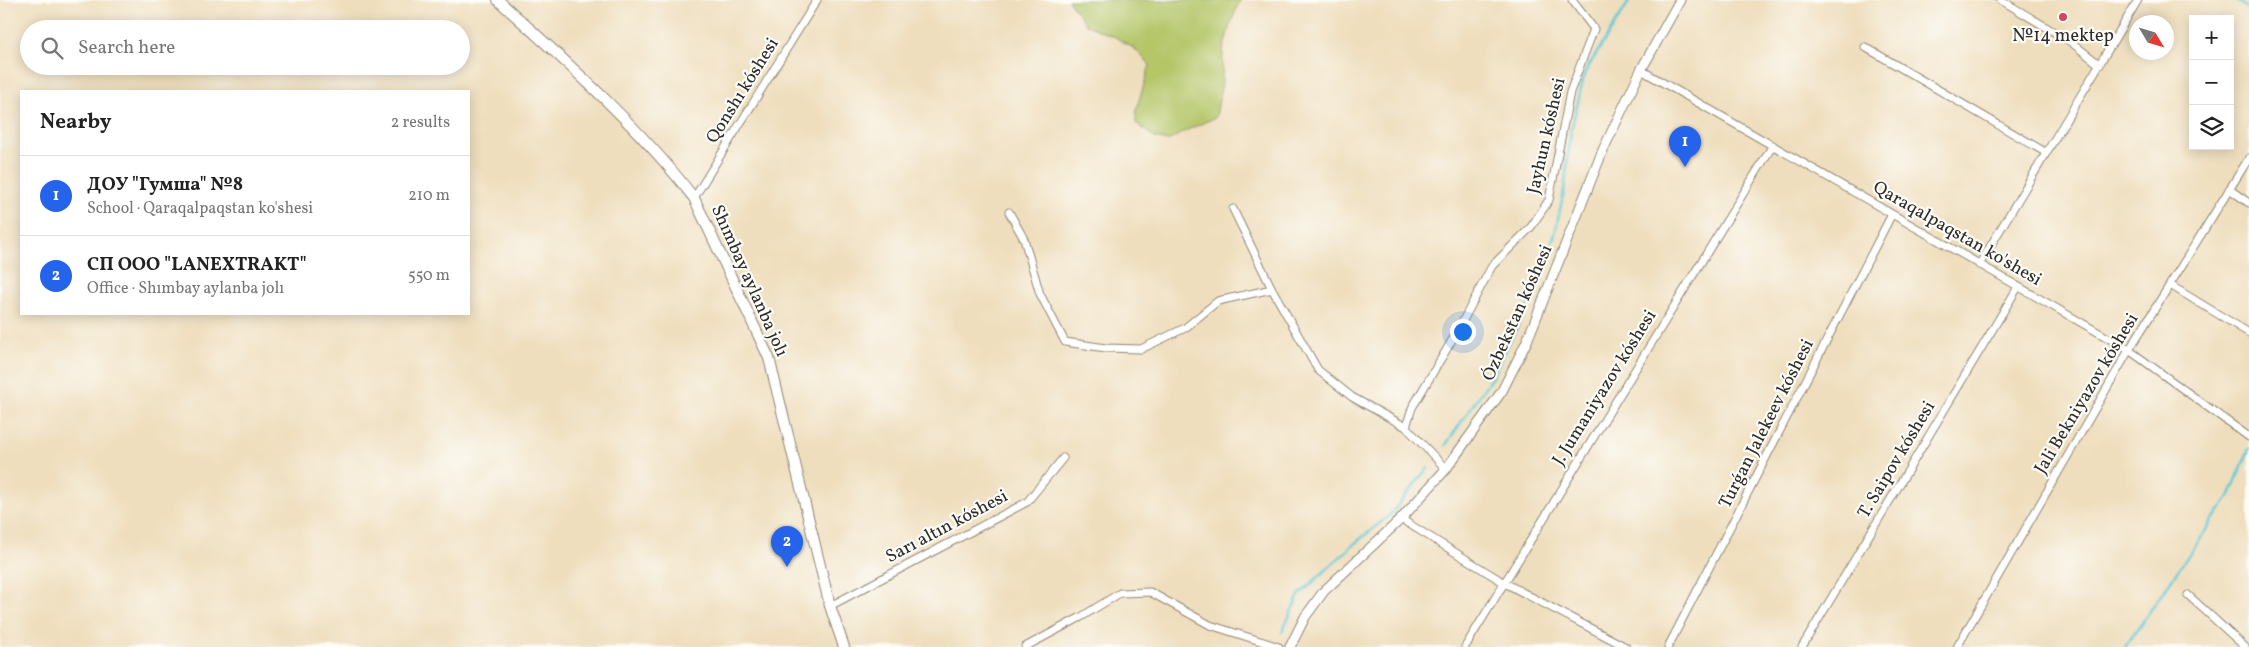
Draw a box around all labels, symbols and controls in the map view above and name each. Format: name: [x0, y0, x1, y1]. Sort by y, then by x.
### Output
marker: №14 mektep: [2057, 11, 2069, 23]
north arrow: [2129, 15, 2174, 60]
map controls: [2189, 15, 2234, 150]
button: +: [2189, 15, 2234, 60]
search box: [20, 20, 470, 75]
place label: №14 mektep: [2012, 24, 2114, 49]
street label: Qonshı kóshesi: [701, 33, 785, 149]
icon: search: [38, 34, 66, 62]
text: Search here: [78, 35, 175, 61]
button: −: [2189, 60, 2234, 105]
street label: Jayhun kóshesi: [1521, 75, 1573, 197]
button: layers: [2189, 105, 2234, 150]
text: Nearby: [40, 108, 111, 137]
text: 2 results: [391, 112, 450, 134]
pin: 1: [1669, 126, 1701, 167]
text: ДОУ "Гумша" №8: [87, 172, 243, 198]
street label: Qaraqalpaqstan ko'shesi: [1868, 175, 2046, 293]
text: 1: [53, 185, 59, 207]
text: 210 m: [408, 185, 450, 207]
text: School · Qaraqalpaqstan ko'shesi: [87, 198, 313, 220]
street label: Shımbay aylanba jolı: [704, 201, 794, 361]
street label: Ózbekstan kóshesi: [1477, 241, 1559, 385]
text: СП ООО "LANEXTRAKT": [87, 252, 307, 278]
text: 2: [52, 265, 60, 287]
text: 550 m: [408, 265, 450, 287]
text: Office · Shımbay aylanba jolı: [87, 278, 284, 300]
street label: J. Jumaniyazov kóshesi: [1547, 305, 1663, 471]
street label: Jali Bekniyazov kóshesi: [2029, 309, 2145, 479]
your location: [1450, 319, 1476, 345]
street label: Turǵan Jalekeev kóshesi: [1713, 335, 1821, 513]
street label: T. Saipov kóshesi: [1852, 397, 1942, 523]
street label: Sarı altın kóshesi: [881, 484, 1013, 570]
pin: 2: [771, 526, 803, 567]

